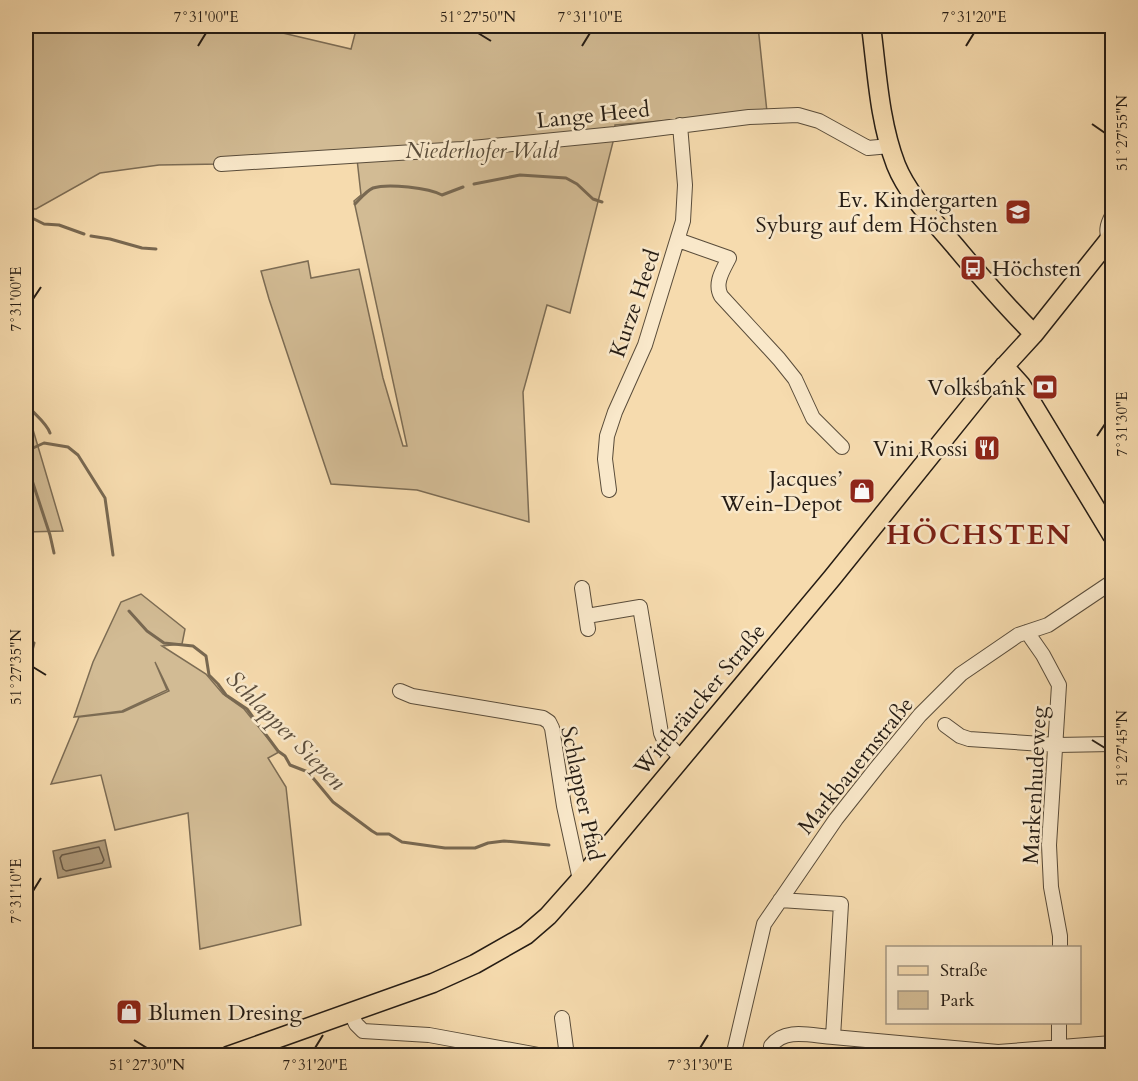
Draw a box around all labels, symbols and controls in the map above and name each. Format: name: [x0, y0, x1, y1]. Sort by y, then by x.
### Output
text: 7°31'00"E: [174, 7, 238, 27]
text: 51°27'50"N: [440, 7, 516, 27]
text: 7°31'10"E: [558, 7, 622, 27]
text: 7°31'20"E: [942, 7, 1006, 27]
street label: Lange Heed: [535, 94, 651, 136]
text: 51°27'55"N: [1112, 95, 1132, 171]
park label: Niederhofer Wald: [406, 136, 560, 166]
place label: Ev. Kindergarten Syburg auf dem Höchsten: [756, 185, 998, 240]
school or university icon: Ev. Kindergarten Syburg auf dem Höchsten: [1003, 197, 1033, 227]
street label: Kurze Heed: [602, 245, 667, 361]
bus stop icon: Höchsten: [958, 253, 988, 283]
place label: Höchsten: [992, 254, 1082, 284]
text: 7°31'00"E: [6, 267, 26, 331]
bank icon: Volksbank: [1030, 372, 1060, 402]
place label: Volksbank: [928, 373, 1026, 403]
text: 7°31'30"E: [1112, 392, 1132, 456]
restaurant icon: Vini Rossi: [972, 433, 1002, 463]
place label: Vini Rossi: [873, 434, 968, 464]
place label: Jacques’ Wein-Depot: [720, 464, 842, 519]
shop icon: Jacques’ Wein-Depot: [847, 476, 877, 506]
district label: HÖCHSTEN: [886, 516, 1072, 554]
street label: Wittbräucker Straße: [626, 617, 772, 783]
text: 51°27'35"N: [6, 629, 26, 705]
water label: Schlapper Siepen: [218, 663, 353, 798]
street label: Markbauernstraße: [791, 691, 921, 841]
street label: Markenhudeweg: [1016, 705, 1054, 865]
text: 51°27'45"N: [1112, 710, 1132, 786]
street label: Schlapper Pfad: [553, 723, 611, 863]
text: 7°31'10"E: [6, 859, 26, 923]
legend: [886, 946, 1081, 1024]
text: Straße: [940, 958, 988, 983]
text: Park: [940, 988, 975, 1013]
shop icon: Blumen Dresing: [114, 997, 144, 1027]
place label: Blumen Dresing: [148, 998, 303, 1028]
text: 51°27'30"N: [109, 1055, 185, 1075]
text: 7°31'20"E: [283, 1055, 347, 1075]
text: 7°31'30"E: [668, 1055, 732, 1075]

